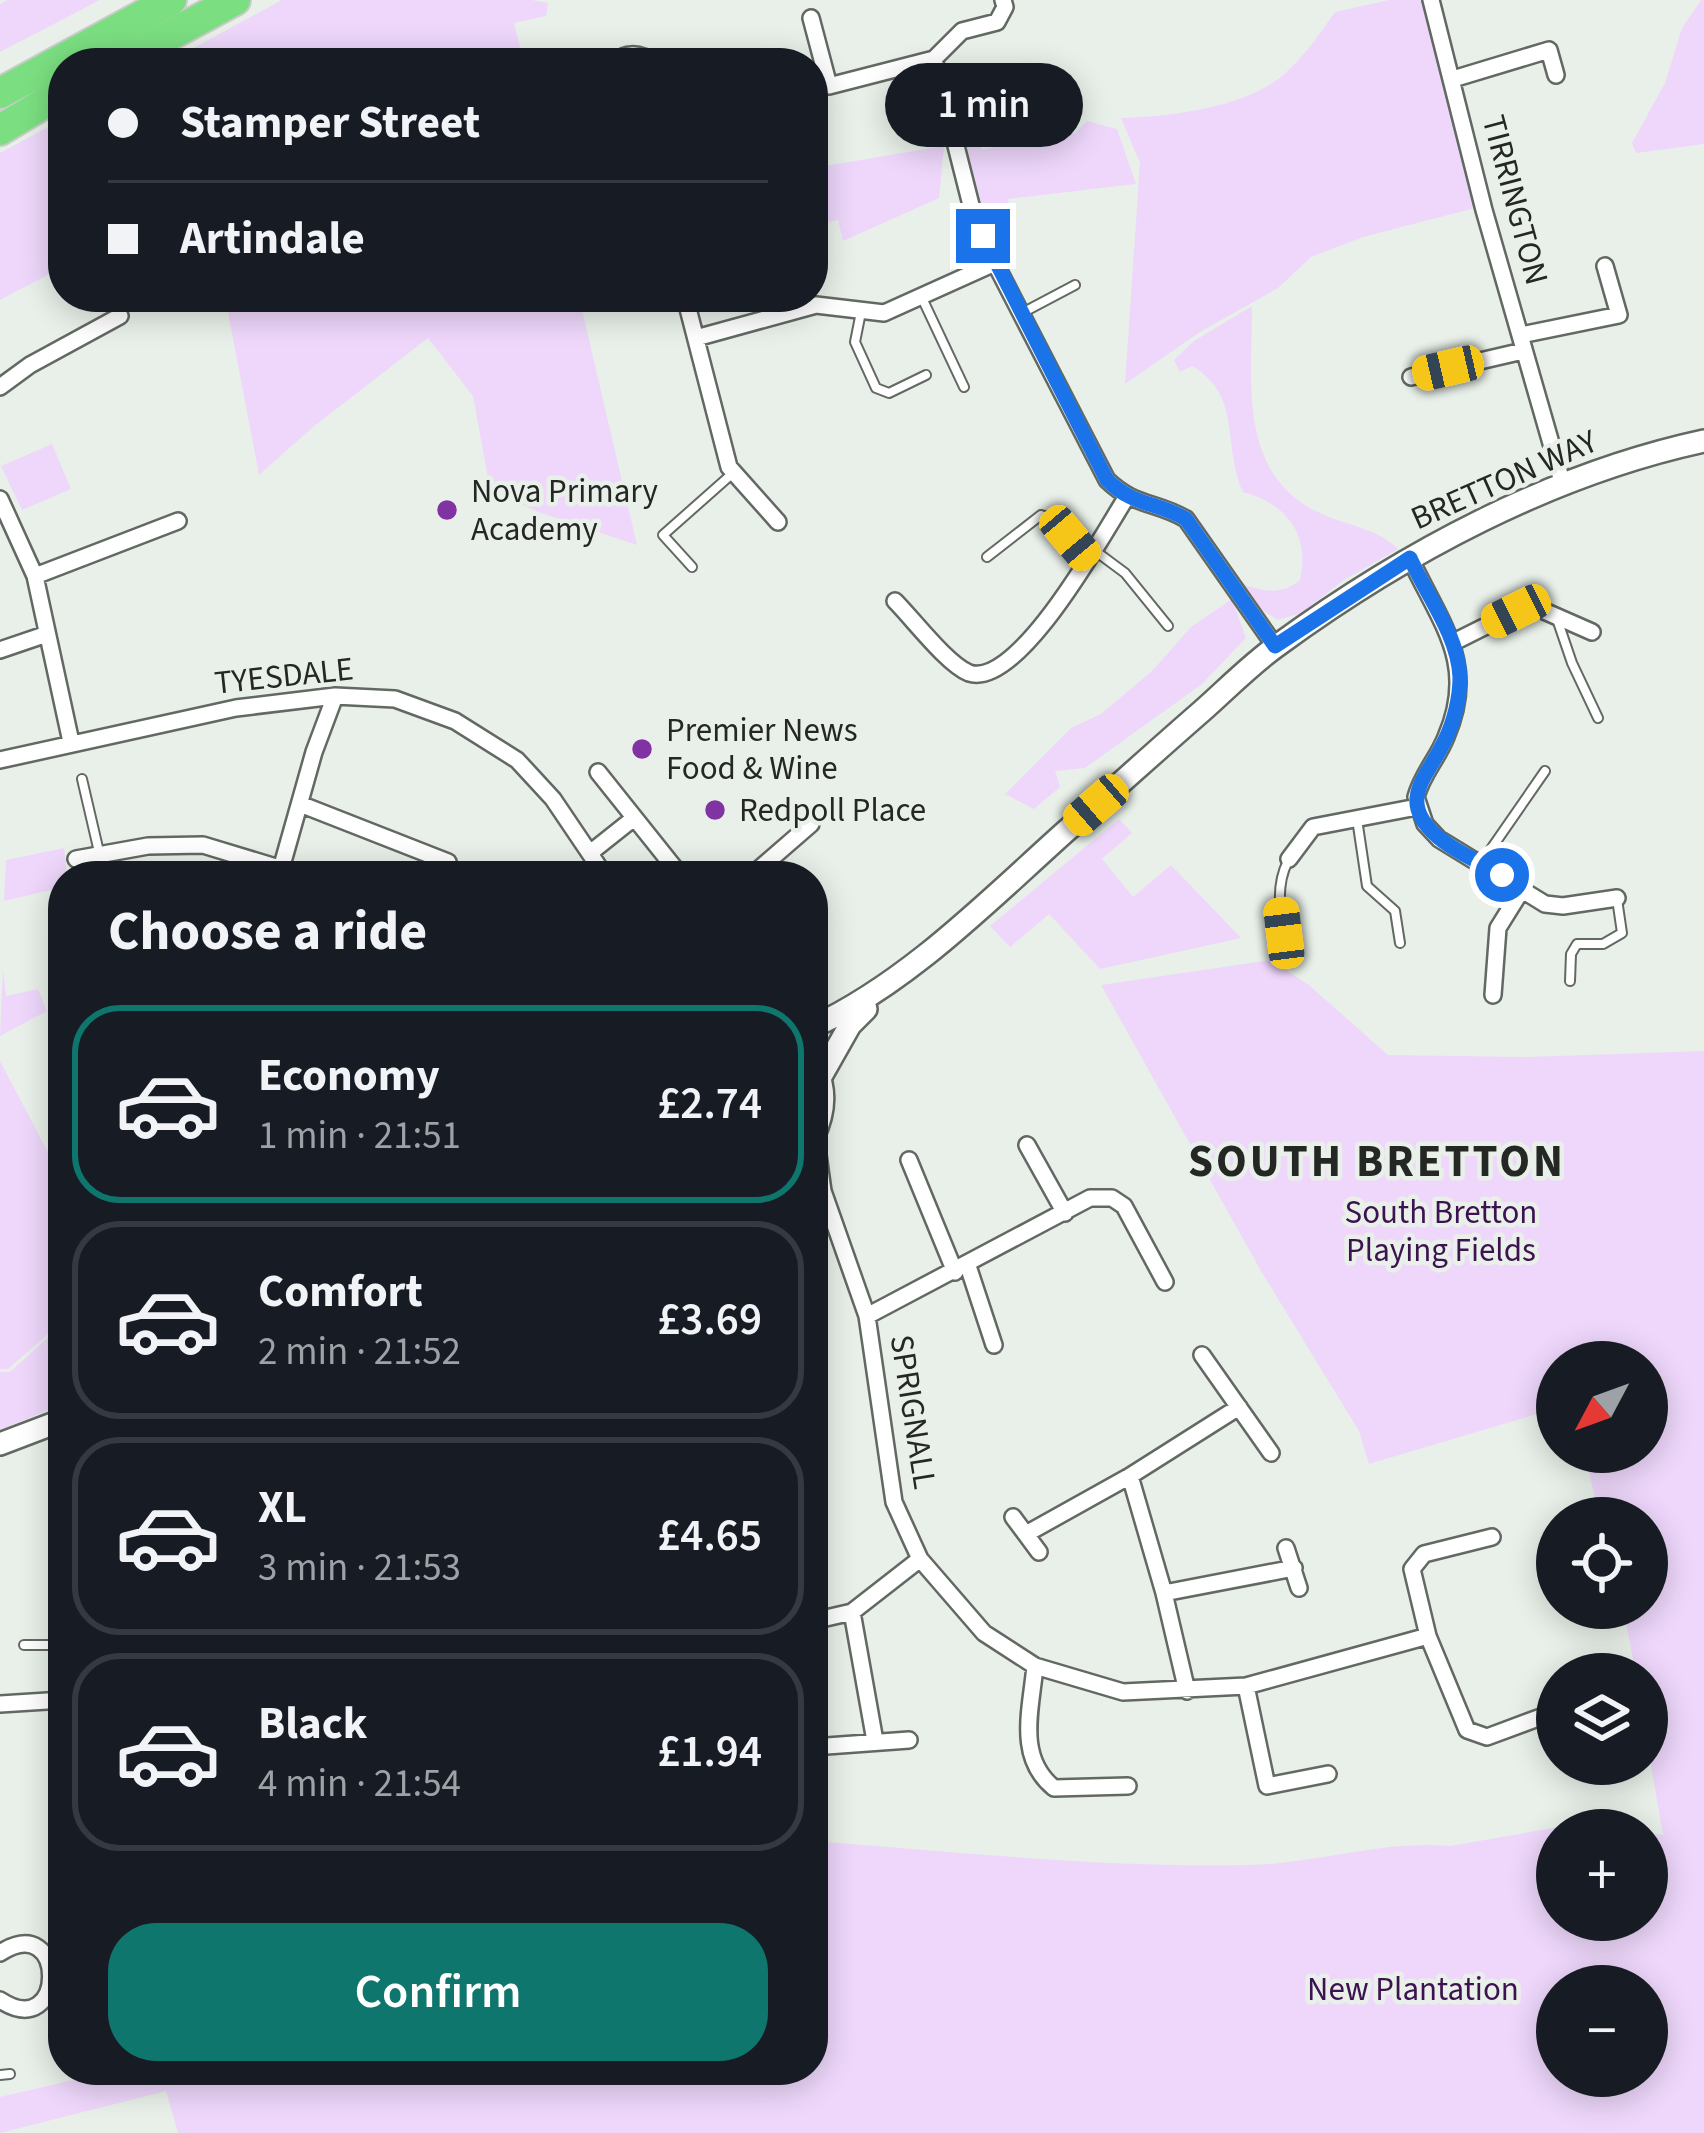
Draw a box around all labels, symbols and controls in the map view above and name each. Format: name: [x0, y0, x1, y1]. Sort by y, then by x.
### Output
callout: 1 min: [884, 62, 1082, 146]
text: 1 min: [938, 77, 1030, 133]
text: Stamper Street: [180, 91, 480, 155]
street label: TIRRINGTON: [1470, 110, 1560, 290]
text: Artindale: [180, 207, 365, 271]
route end: [956, 209, 1010, 263]
car: [1409, 342, 1487, 394]
street label: BRETTON WAY: [1403, 418, 1605, 542]
place label: Nova Primary Academy: [471, 468, 659, 553]
marker: Nova Primary Academy: [434, 497, 460, 523]
car: [1033, 499, 1107, 577]
car: [1476, 579, 1556, 643]
street label: TYESDALE: [212, 645, 356, 707]
place label: Premier News Food & Wine: [666, 707, 858, 792]
marker: Premier News Food & Wine: [629, 736, 655, 762]
car: [1057, 768, 1135, 842]
place label: Redpoll Place: [739, 787, 926, 834]
marker: Redpoll Place: [702, 797, 728, 823]
route start: [1475, 848, 1529, 902]
text: Choose a ride: [108, 894, 427, 971]
car: [1262, 895, 1306, 971]
text: Economy: [258, 1044, 440, 1108]
icon: car: [114, 1050, 222, 1158]
text: £2.74: [657, 1072, 762, 1136]
text: 1 min · 21:51: [258, 1108, 461, 1164]
district label: SOUTH BRETTON: [1188, 1130, 1566, 1194]
park label: South Bretton Playing Fields: [1345, 1189, 1537, 1274]
text: Comfort: [258, 1260, 423, 1324]
icon: car: [114, 1266, 222, 1374]
text: £3.69: [657, 1288, 762, 1352]
text: 2 min · 21:52: [258, 1324, 461, 1380]
street label: SPRIGNALL: [878, 1332, 948, 1492]
north arrow: [1536, 1341, 1668, 1473]
map controls: [1536, 1341, 1668, 2097]
text: XL: [258, 1476, 307, 1540]
icon: car: [114, 1482, 222, 1590]
button: locate: [1536, 1497, 1668, 1629]
text: £4.65: [657, 1504, 762, 1568]
text: 3 min · 21:53: [258, 1540, 461, 1596]
button: layers: [1536, 1653, 1668, 1785]
text: Black: [258, 1692, 368, 1756]
icon: car: [114, 1698, 222, 1806]
text: £1.94: [657, 1720, 762, 1784]
text: 4 min · 21:54: [258, 1756, 461, 1812]
button: +: [1536, 1809, 1668, 1941]
button: Confirm: [108, 1923, 768, 2061]
button: −: [1536, 1965, 1668, 2097]
park label: New Plantation: [1307, 1966, 1519, 2013]

